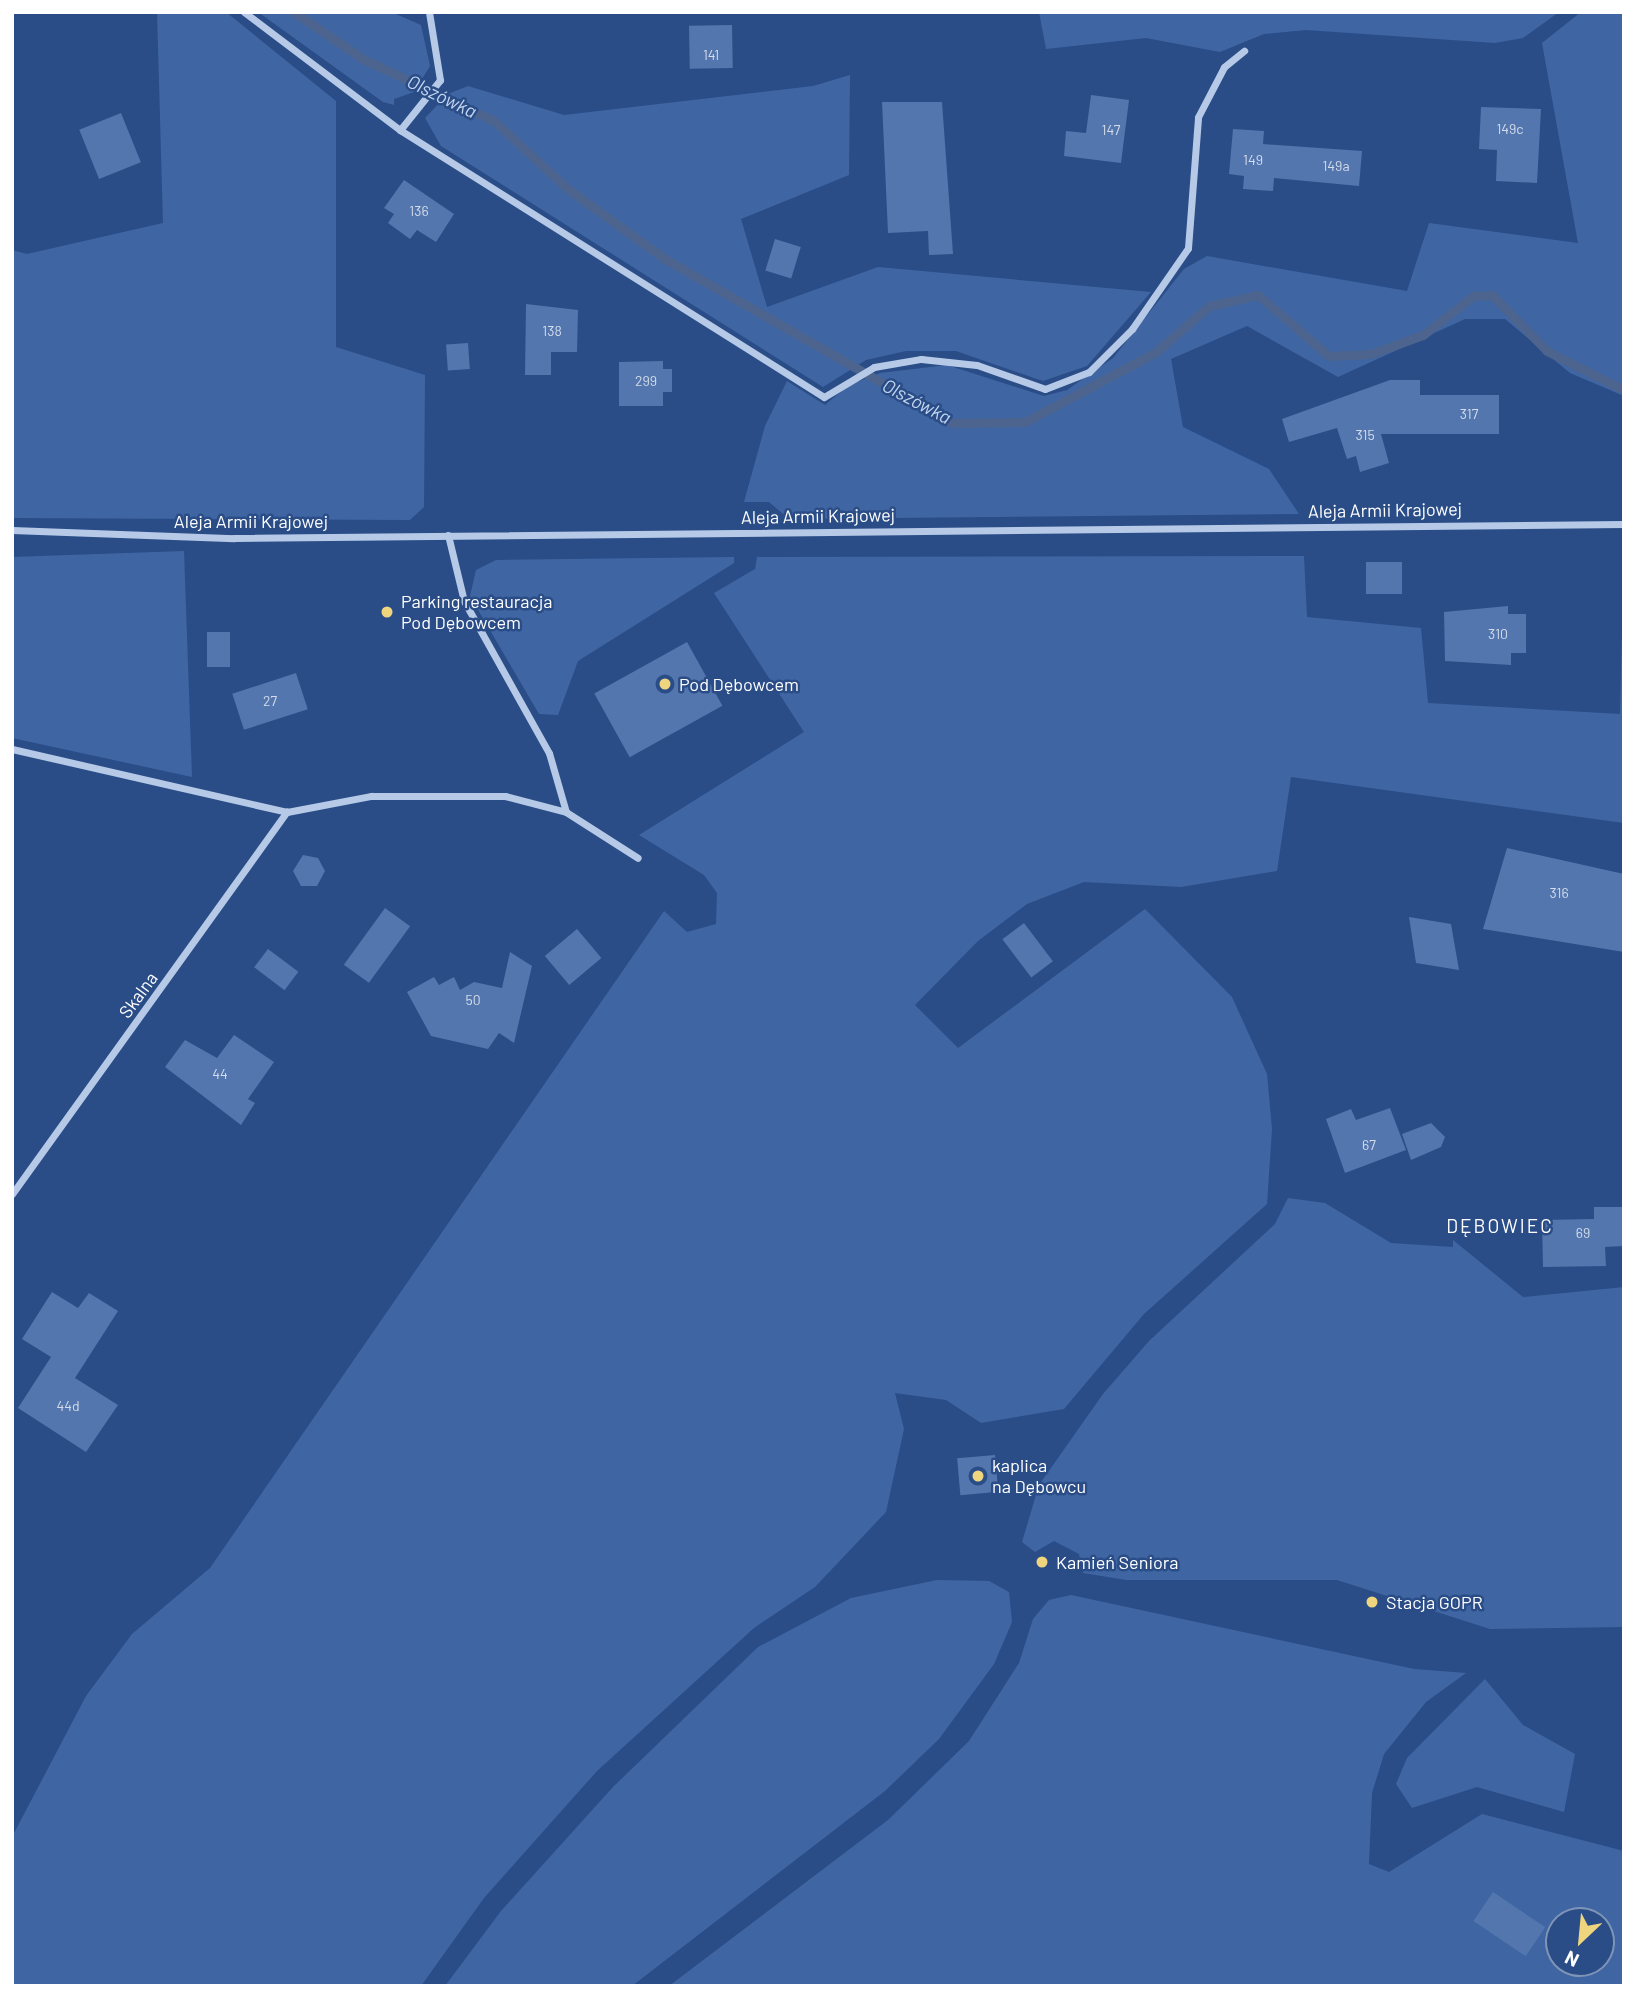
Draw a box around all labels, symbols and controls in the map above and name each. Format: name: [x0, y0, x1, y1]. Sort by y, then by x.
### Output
house number: 141: [703, 47, 719, 63]
water label: Olszówka: [403, 69, 481, 123]
house number: 149c: [1496, 121, 1524, 137]
house number: 147: [1102, 122, 1120, 138]
house number: 149: [1243, 152, 1263, 168]
house number: 149a: [1322, 158, 1350, 174]
house number: 136: [409, 203, 429, 219]
house number: 138: [542, 323, 562, 339]
house number: 299: [635, 373, 657, 389]
water label: Olszówka: [879, 373, 955, 429]
house number: 317: [1460, 406, 1478, 422]
house number: 315: [1355, 427, 1375, 443]
street label: Aleja Armii Krajowej: [1308, 498, 1462, 522]
street label: Aleja Armii Krajowej: [741, 504, 895, 528]
street label: Aleja Armii Krajowej: [174, 510, 328, 532]
place label: Parking restauracja Pod Dębowcem: [401, 591, 553, 634]
marker: Parking restauracja Pod Dębowcem: [379, 604, 395, 620]
house number: 310: [1488, 626, 1508, 642]
place label: Pod Dębowcem: [679, 673, 799, 695]
marker: Pod Dębowcem: [657, 676, 673, 692]
house number: 27: [263, 693, 277, 709]
house number: 316: [1549, 885, 1569, 901]
street label: Skalna: [114, 968, 162, 1022]
house number: 50: [465, 992, 481, 1008]
house number: 44: [212, 1066, 228, 1082]
house number: 67: [1362, 1137, 1376, 1153]
district label: DĘBOWIEC: [1447, 1215, 1553, 1237]
house number: 69: [1576, 1225, 1590, 1241]
house number: 44d: [56, 1398, 80, 1414]
place label: kaplica na Dębowcu: [992, 1455, 1086, 1498]
marker: kaplica na Dębowcu: [970, 1468, 986, 1484]
place label: Kamień Seniora: [1056, 1551, 1178, 1573]
marker: Kamień Seniora: [1034, 1554, 1050, 1570]
place label: Stacja GOPR: [1386, 1591, 1483, 1613]
marker: Stacja GOPR: [1364, 1594, 1380, 1610]
north arrow: [1545, 1907, 1615, 1977]
text: N: [1561, 1946, 1582, 1973]

